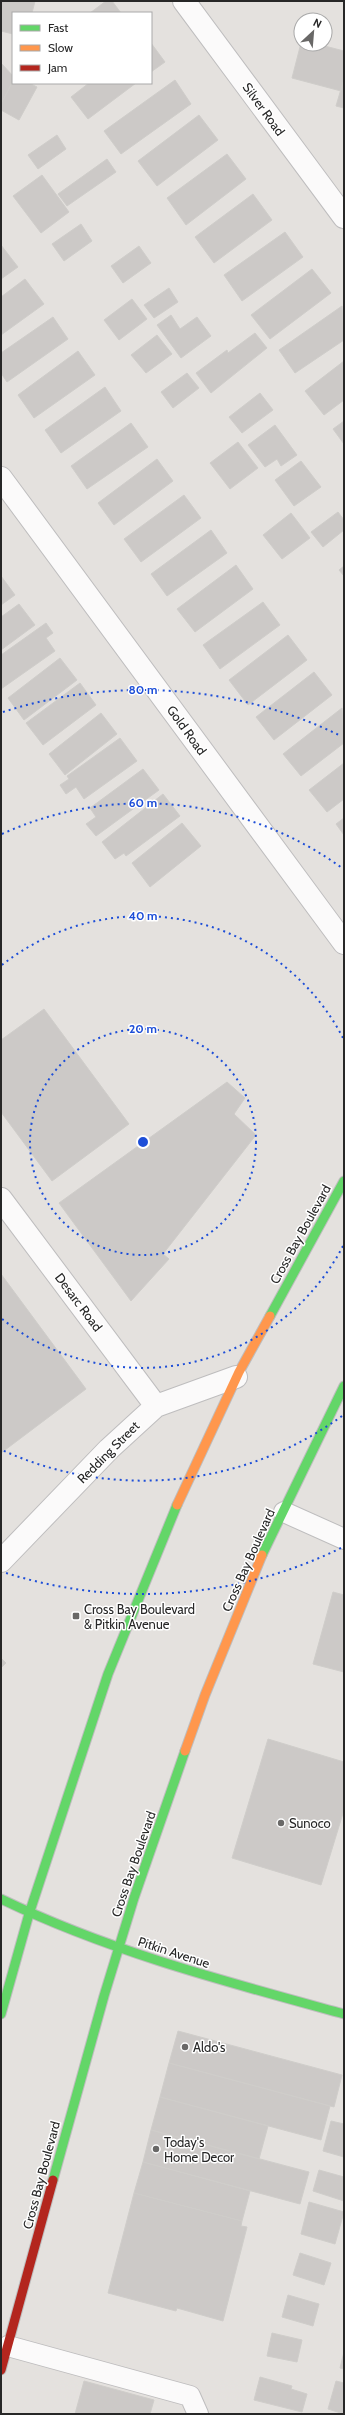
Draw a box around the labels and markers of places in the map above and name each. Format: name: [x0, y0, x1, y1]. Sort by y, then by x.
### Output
centre of rings: [136, 1135, 150, 1149]
place label: Cross Bay Boulevard & Pitkin Avenue: [84, 1601, 195, 1632]
marker: Cross Bay Boulevard & Pitkin Avenue: [71, 1611, 81, 1621]
place label: Sunoco: [289, 1815, 331, 1831]
marker: Sunoco: [276, 1818, 286, 1828]
place label: Aldo's: [193, 2039, 226, 2055]
marker: Aldo's: [180, 2042, 190, 2052]
place label: Today's Home Decor: [164, 2134, 235, 2165]
marker: Today's Home Decor: [151, 2144, 161, 2154]

